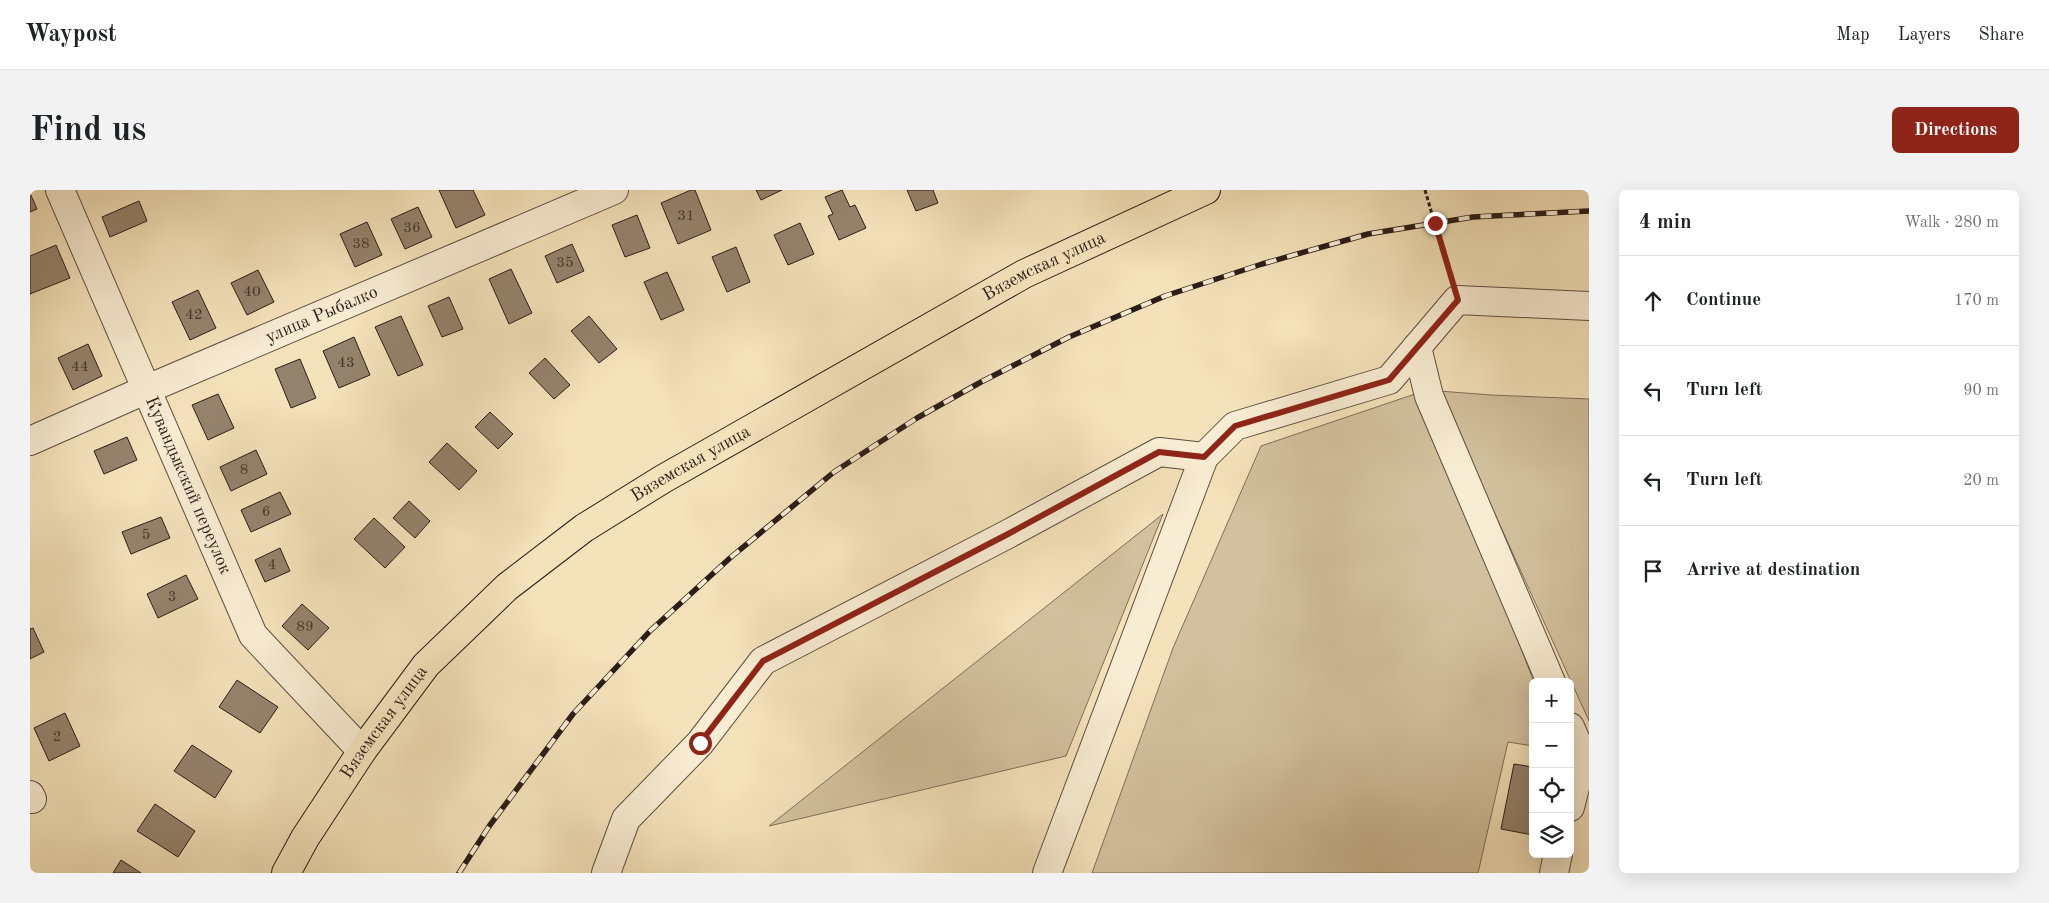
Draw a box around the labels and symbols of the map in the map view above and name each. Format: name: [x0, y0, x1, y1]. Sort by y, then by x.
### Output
house number: 31: [677, 209, 695, 224]
route end: [1424, 212, 1447, 235]
house number: 36: [403, 221, 421, 236]
street label: Вяземская улица: [980, 229, 1108, 304]
house number: 38: [352, 237, 370, 252]
house number: 35: [556, 256, 574, 271]
street label: улица Рыбалко: [263, 283, 381, 346]
house number: 40: [243, 285, 261, 300]
house number: 42: [185, 308, 203, 323]
house number: 43: [337, 356, 355, 371]
house number: 44: [71, 360, 89, 375]
street label: Кувандыкский переулок: [142, 394, 234, 577]
street label: Вяземская улица: [628, 422, 753, 505]
house number: 8: [240, 463, 248, 478]
house number: 6: [262, 505, 270, 520]
house number: 5: [142, 528, 150, 543]
house number: 4: [268, 558, 276, 573]
house number: 3: [168, 590, 176, 605]
house number: 89: [296, 620, 314, 635]
street label: Вяземская улица: [337, 663, 431, 782]
house number: 2: [53, 730, 61, 745]
route start: [689, 732, 712, 755]

